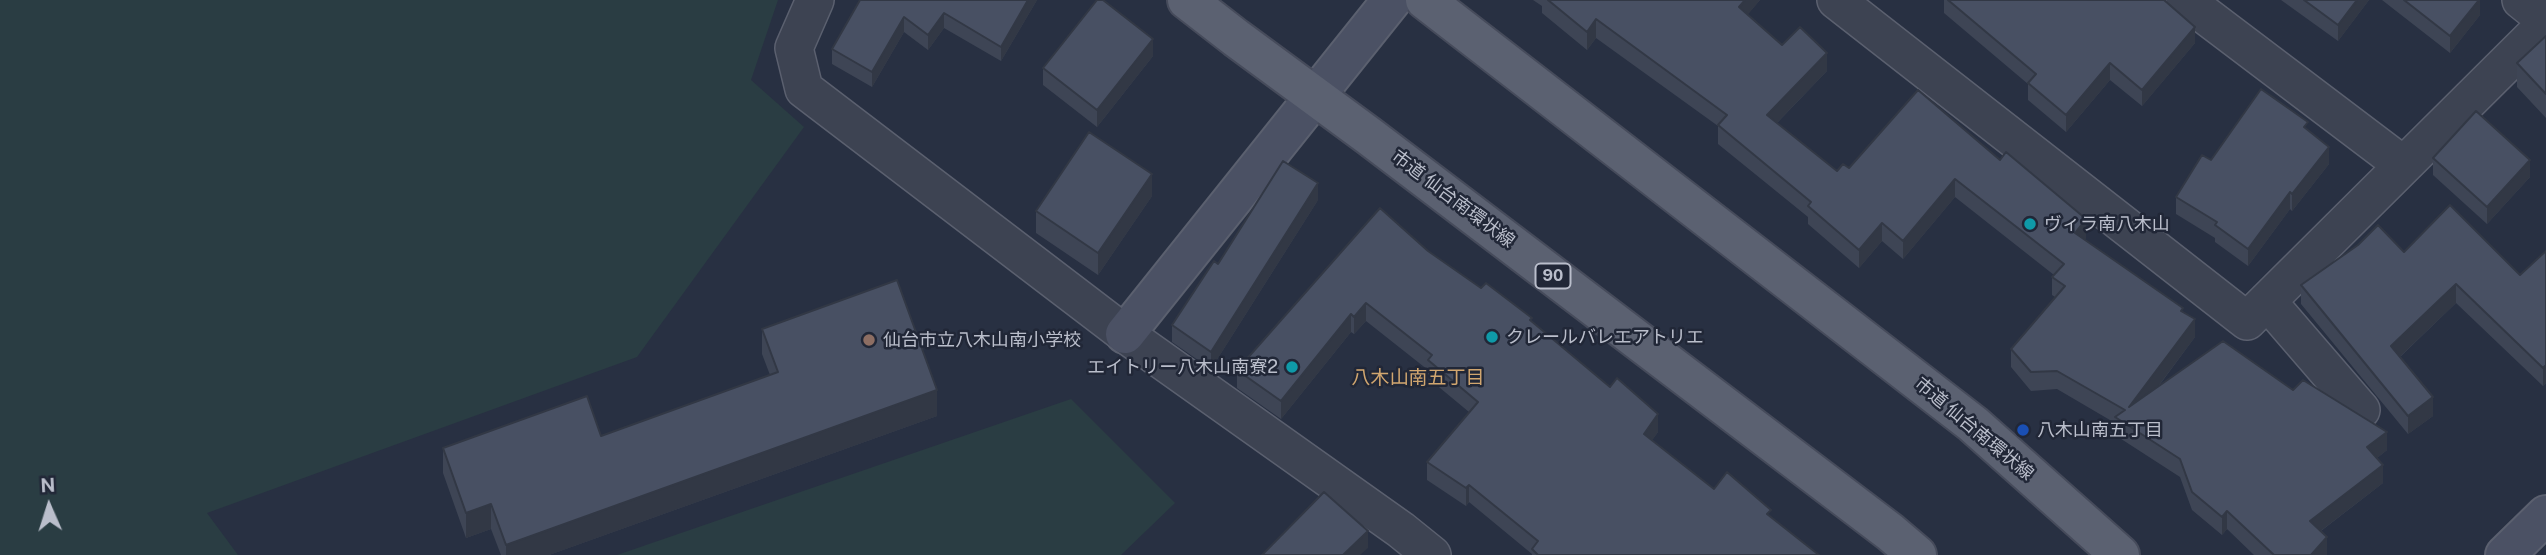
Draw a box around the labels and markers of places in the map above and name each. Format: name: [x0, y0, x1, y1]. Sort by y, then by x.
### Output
place label: ヴィラ南八木山: [2044, 213, 2170, 235]
marker: ヴィラ南八木山: [2022, 216, 2038, 232]
place label: クレールバレエアトリエ: [1506, 326, 1704, 348]
place label: 仙台市立八木山南小学校: [883, 329, 1081, 351]
marker: クレールバレエアトリエ: [1484, 329, 1500, 345]
marker: 仙台市立八木山南小学校: [861, 332, 877, 348]
place label: エイトリー八木山南寮2: [1087, 356, 1278, 378]
marker: エイトリー八木山南寮2: [1284, 359, 1300, 375]
place label: 八木山南五丁目: [2037, 419, 2163, 441]
marker: 八木山南五丁目: [2015, 422, 2031, 438]

